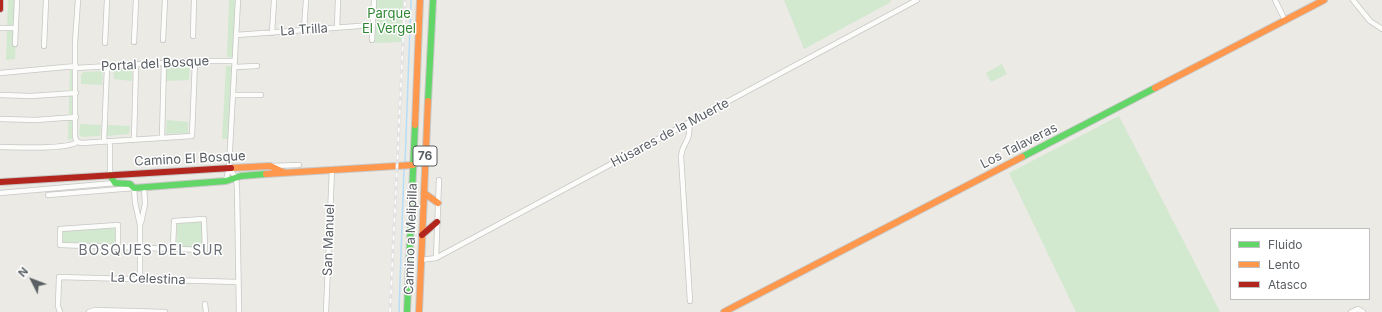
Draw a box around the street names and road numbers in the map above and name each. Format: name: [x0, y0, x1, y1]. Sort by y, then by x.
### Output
street label: La Trilla: [280, 21, 328, 39]
street label: Portal del Bosque: [101, 53, 209, 75]
street label: Húsares de la Muerte: [608, 95, 732, 171]
street label: Los Talaveras: [978, 120, 1060, 172]
road number: 76: [413, 146, 437, 166]
street label: Camino El Bosque: [134, 148, 246, 170]
street label: Camino a Melipilla: [401, 183, 421, 295]
street label: San Manuel: [320, 204, 338, 276]
street label: La Celestina: [110, 270, 186, 288]

